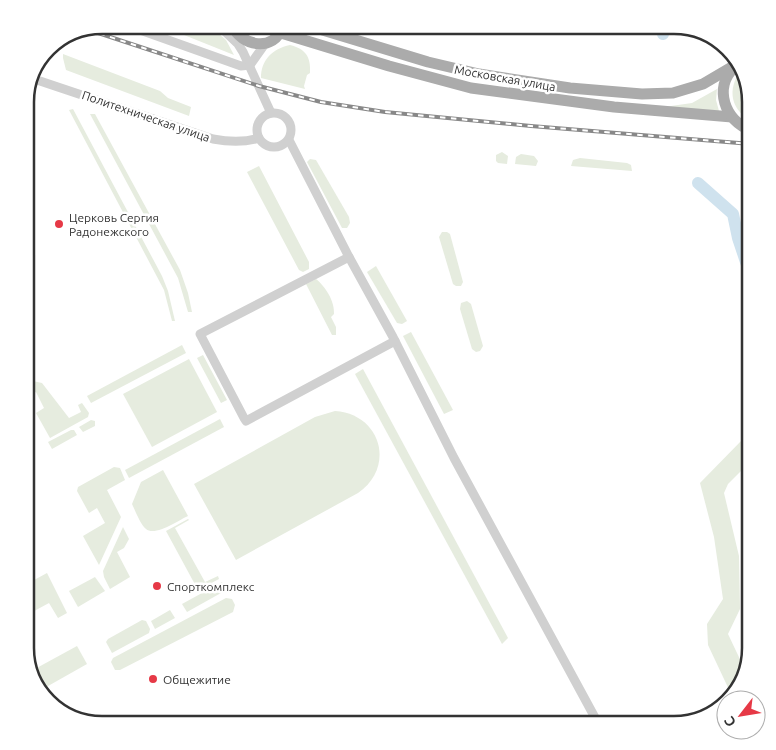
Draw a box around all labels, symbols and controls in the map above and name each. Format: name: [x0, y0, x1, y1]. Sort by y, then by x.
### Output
street label: Московская улица: [453, 63, 557, 93]
street label: Политехническая улица: [80, 88, 212, 144]
place label: Церковь Сергия Радонежского: [69, 211, 159, 238]
marker: Церковь Сергия Радонежского: [53, 218, 65, 230]
marker: Спорткомплекс: [151, 580, 163, 592]
place label: Спорткомплекс: [167, 580, 255, 593]
marker: Общежитие: [147, 673, 159, 685]
place label: Общежитие: [163, 673, 231, 686]
north arrow: [716, 690, 766, 740]
text: С: [721, 714, 739, 730]

